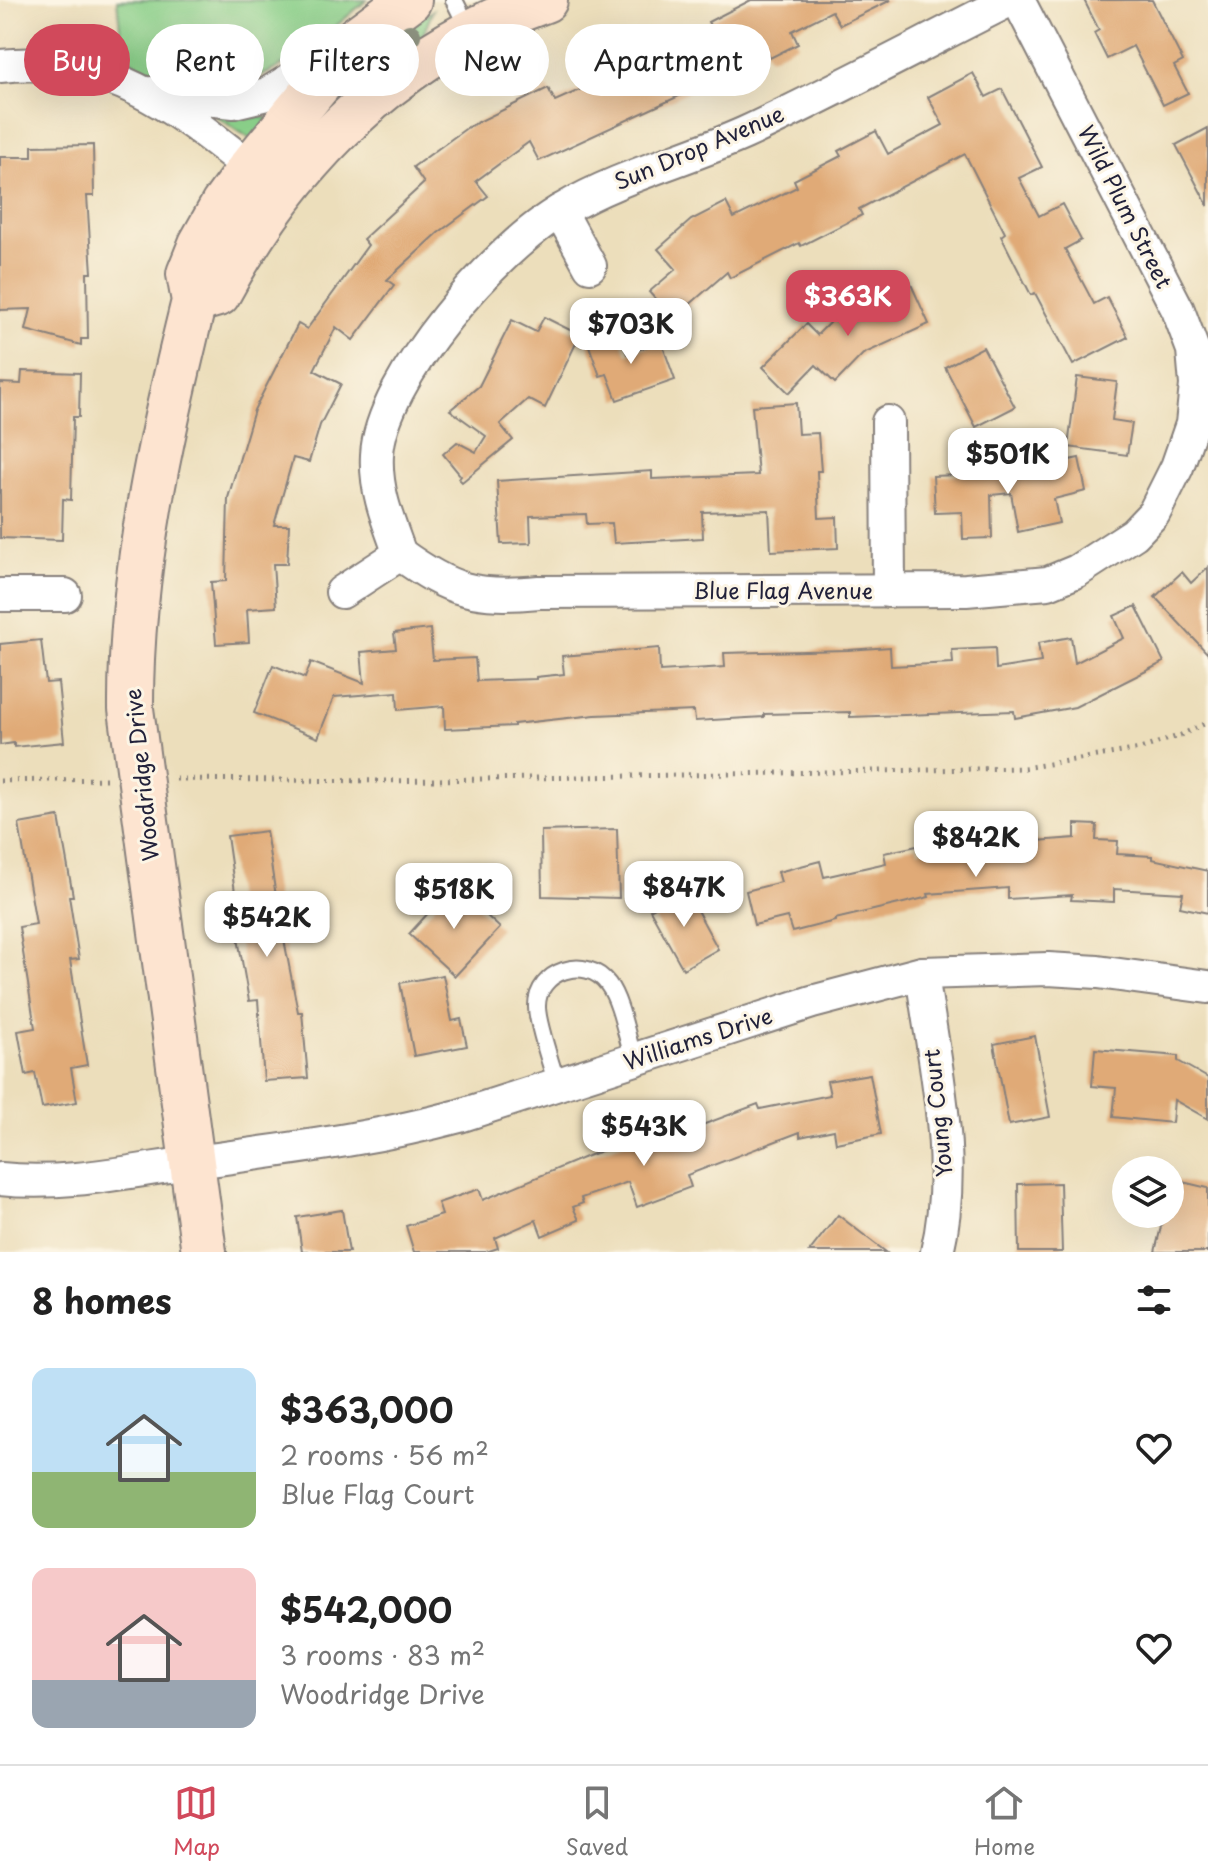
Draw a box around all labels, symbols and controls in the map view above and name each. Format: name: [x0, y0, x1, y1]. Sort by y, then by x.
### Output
chip: Buy: [24, 24, 130, 96]
chip: Rent: [146, 24, 264, 96]
chip: Filters: [280, 24, 419, 96]
chip: New: [435, 24, 549, 96]
chip: Apartment: [565, 24, 771, 96]
street label: Sun Drop Avenue: [608, 96, 789, 197]
street label: Wild Plum Street: [1071, 119, 1182, 294]
pin: $363K: [792, 270, 904, 338]
text: $363K: [804, 276, 892, 315]
pin: $703K: [575, 298, 687, 366]
text: $703K: [588, 304, 674, 343]
pin: $501K: [952, 428, 1064, 496]
text: $501K: [966, 434, 1050, 473]
street label: Blue Flag Avenue: [693, 573, 873, 606]
street label: Woodridge Drive: [115, 687, 166, 863]
pin: $842K: [920, 811, 1032, 879]
text: $842K: [932, 817, 1020, 856]
pin: $847K: [628, 861, 740, 929]
pin: $518K: [398, 863, 510, 931]
text: $847K: [642, 867, 726, 906]
text: $518K: [413, 869, 495, 908]
pin: $542K: [211, 891, 323, 959]
text: $542K: [223, 897, 311, 936]
street label: Williams Drive: [619, 998, 776, 1077]
street label: Young Court: [913, 1047, 960, 1179]
pin: $543K: [588, 1100, 700, 1168]
text: $543K: [601, 1106, 687, 1145]
map controls: [1112, 1156, 1184, 1228]
button: layers: [1112, 1156, 1184, 1228]
text: 8 homes: [32, 1274, 172, 1326]
icon: filters: [1132, 1278, 1176, 1322]
text: $363,000: [280, 1383, 453, 1435]
icon: home: [96, 1400, 192, 1496]
icon: heart: [1132, 1426, 1176, 1470]
text: 2 rooms · 56 m²: [280, 1435, 489, 1474]
text: Blue Flag Court: [280, 1474, 474, 1513]
text: $542,000: [280, 1583, 452, 1635]
icon: home: [96, 1600, 192, 1696]
icon: heart: [1132, 1626, 1176, 1670]
text: 3 rooms · 83 m²: [280, 1635, 485, 1674]
text: Woodridge Drive: [280, 1674, 485, 1713]
tab: Map: [173, 1781, 220, 1862]
tab: Saved: [566, 1781, 628, 1862]
tab: Home: [974, 1781, 1035, 1862]

